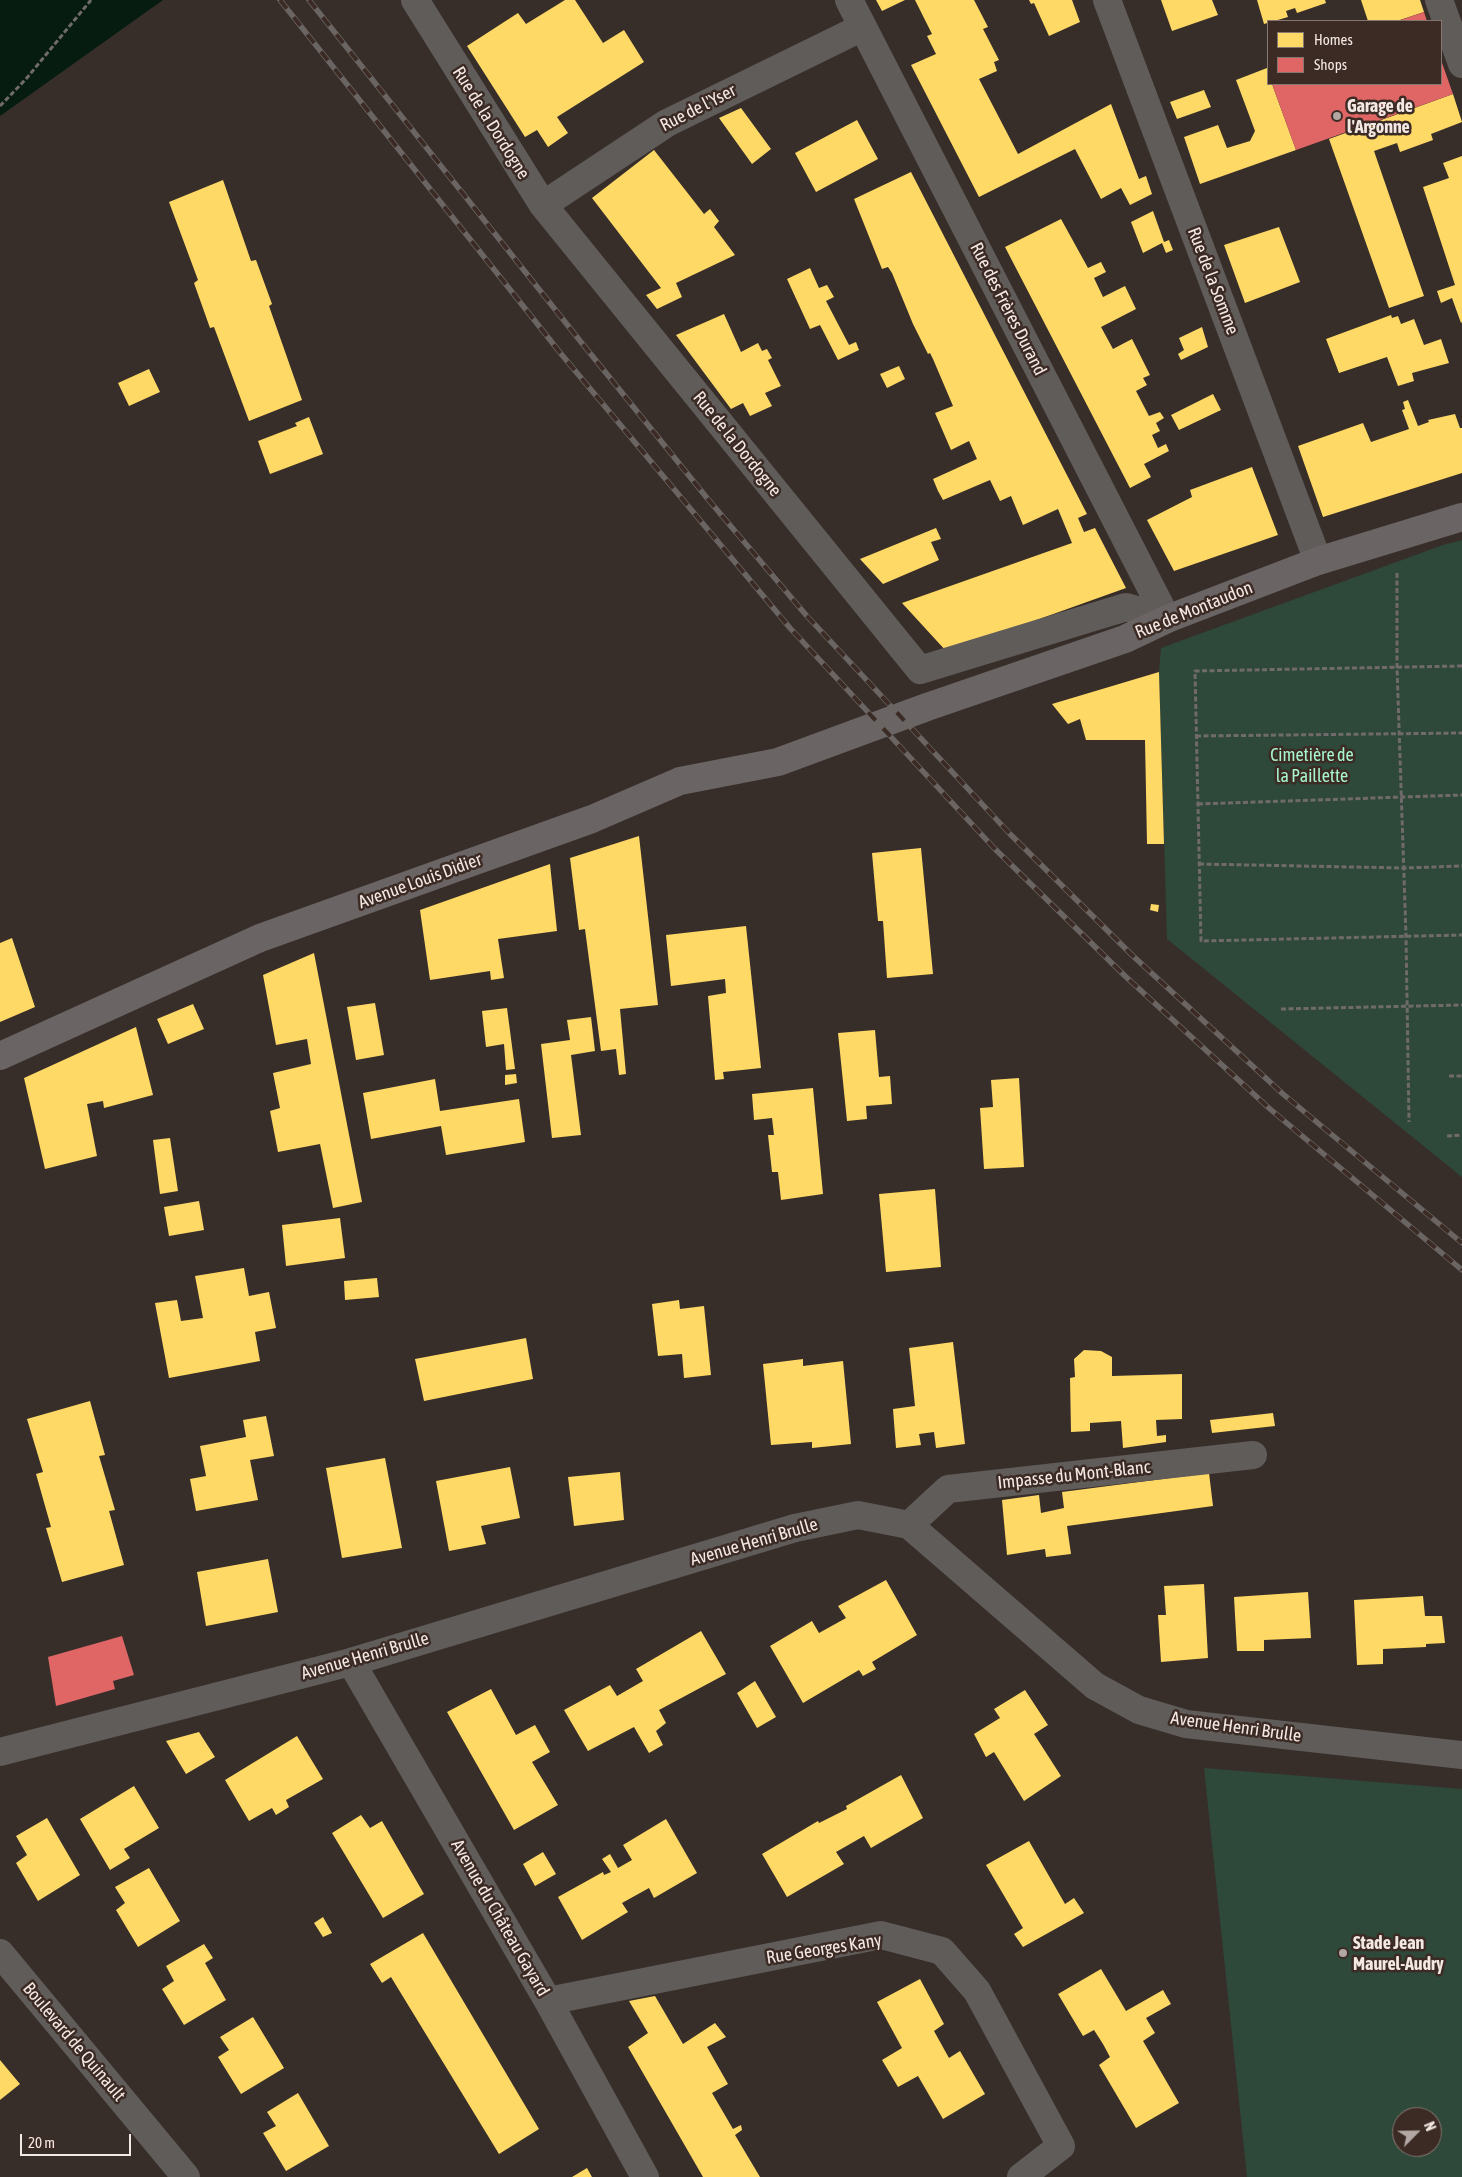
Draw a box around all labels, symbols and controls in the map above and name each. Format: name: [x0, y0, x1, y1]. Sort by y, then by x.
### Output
legend: [1267, 20, 1442, 85]
text: Homes: [1314, 31, 1353, 48]
text: Shops: [1314, 56, 1347, 73]
street label: Rue de la Dordogne: [448, 63, 534, 183]
street label: Rue de l'Yser: [656, 80, 740, 136]
place label: Garage de l'Argonne: [1347, 95, 1413, 138]
marker: Garage de l'Argonne: [1331, 110, 1343, 122]
street label: Rue de la Somme: [1183, 224, 1243, 338]
street label: Rue des Frères Durand: [965, 239, 1051, 379]
street label: Rue de la Dordogne: [688, 387, 786, 501]
street label: Rue de Montaudon: [1132, 577, 1256, 643]
park label: Cimetière de la Paillette: [1270, 744, 1354, 786]
street label: Avenue Louis Didier: [355, 849, 485, 913]
street label: Impasse du Mont-Blanc: [997, 1456, 1151, 1494]
street label: Avenue Henri Brulle: [688, 1513, 820, 1571]
street label: Avenue Henri Brulle: [299, 1627, 431, 1685]
street label: Avenue Henri Brulle: [1169, 1707, 1303, 1747]
street label: Avenue du Château Gayard: [446, 1836, 554, 2000]
street label: Rue Georges Kany: [765, 1929, 883, 1969]
place label: Stade Jean Maurel-Audry: [1353, 1932, 1444, 1975]
marker: Stade Jean Maurel-Audry: [1337, 1947, 1349, 1959]
street label: Boulevard de Quinault: [18, 1978, 130, 2106]
north arrow: [1392, 2107, 1442, 2157]
text: N: [1421, 2120, 1439, 2133]
scale bar: [22, 2124, 134, 2156]
text: 20 m: [28, 2134, 55, 2151]

